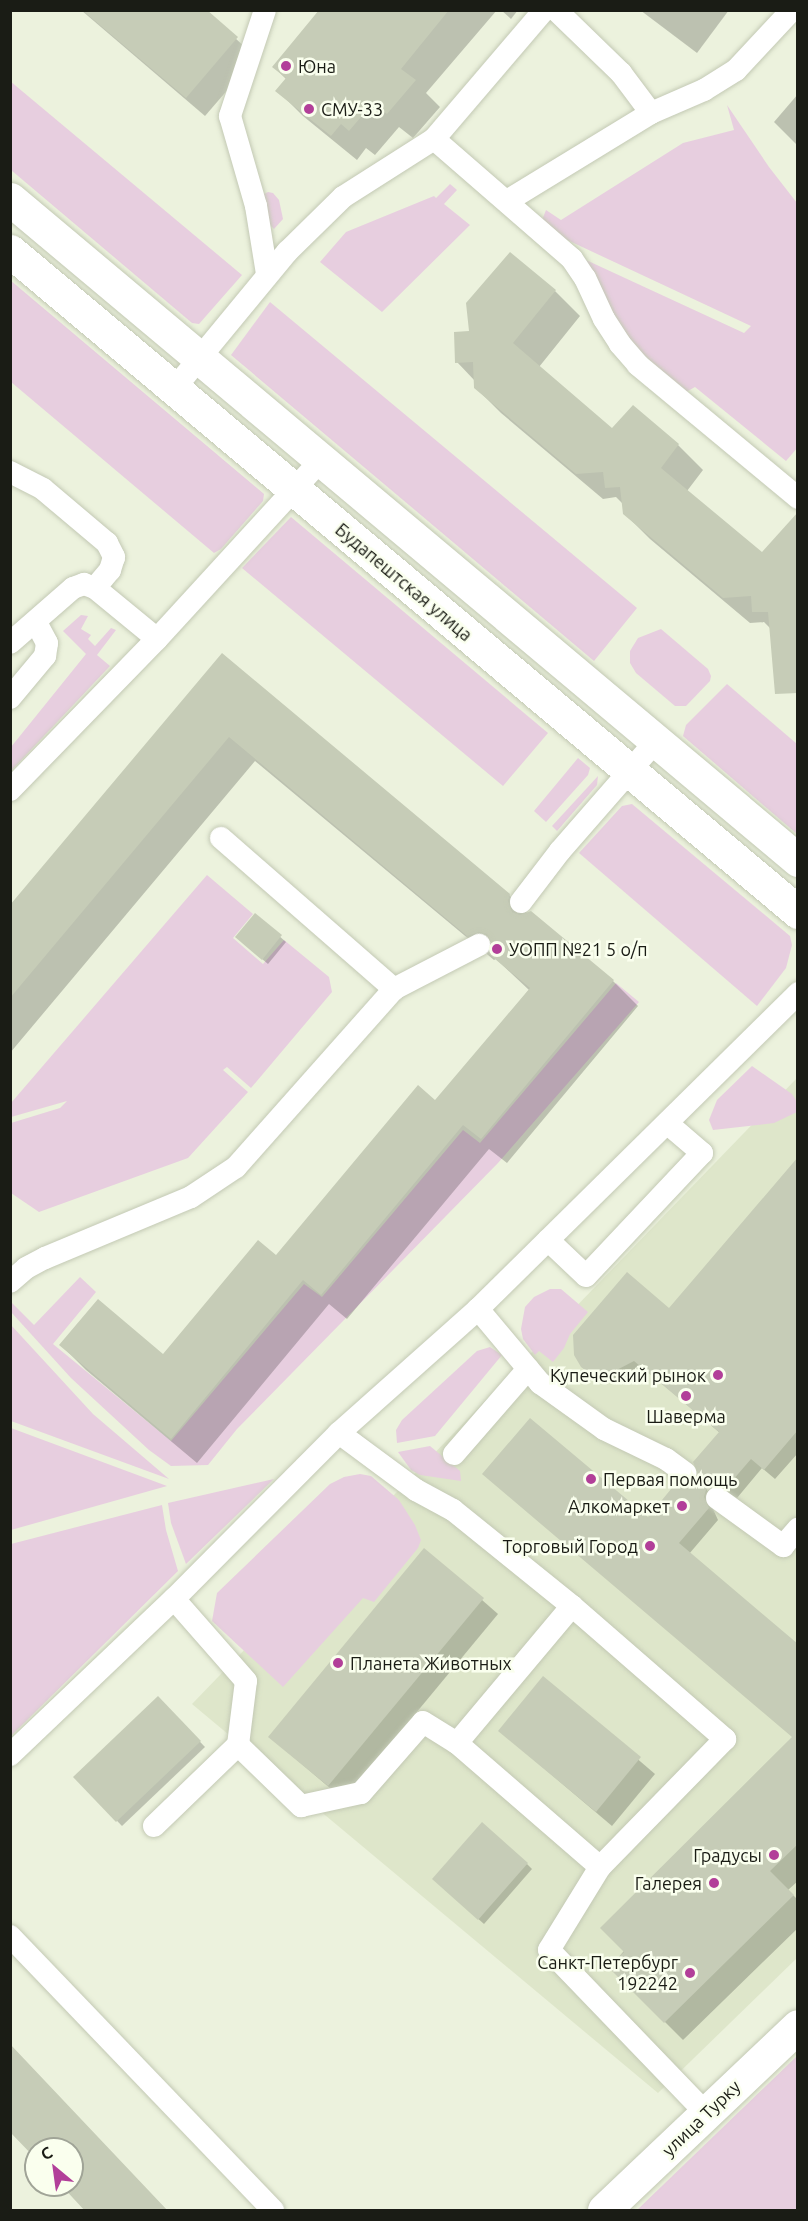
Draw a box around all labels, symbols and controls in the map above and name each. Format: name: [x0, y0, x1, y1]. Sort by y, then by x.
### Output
place label: Юна: [298, 55, 336, 77]
marker: Юна: [279, 59, 293, 73]
place label: СМУ-33: [321, 98, 383, 120]
marker: СМУ-33: [302, 102, 316, 116]
street label: Будапештская улица: [331, 518, 477, 646]
place label: УОПП №21 5 о/п: [509, 938, 648, 960]
marker: УОПП №21 5 о/п: [490, 942, 504, 956]
place label: Купеческий рынок: [550, 1364, 706, 1386]
marker: Купеческий рынок: [711, 1368, 725, 1382]
marker: Шаверма: [679, 1389, 693, 1403]
place label: Шаверма: [646, 1405, 726, 1427]
place label: Первая помощь: [603, 1468, 737, 1490]
marker: Первая помощь: [584, 1472, 598, 1486]
place label: Алкомаркет: [568, 1495, 670, 1517]
marker: Алкомаркет: [675, 1499, 689, 1513]
place label: Торговый Город: [503, 1535, 638, 1557]
marker: Торговый Город: [643, 1539, 657, 1553]
place label: Планета Животных: [350, 1652, 512, 1674]
marker: Планета Животных: [331, 1656, 345, 1670]
place label: Градусы: [693, 1844, 762, 1866]
marker: Градусы: [767, 1848, 781, 1862]
place label: Галерея: [635, 1872, 702, 1894]
marker: Галерея: [707, 1876, 721, 1890]
place label: Санкт-Петербург 192242: [537, 1952, 678, 1994]
marker: Санкт-Петербург 192242: [683, 1966, 697, 1980]
street label: улица Турку: [657, 2075, 745, 2161]
north arrow: [24, 2137, 84, 2197]
text: С: [37, 2143, 55, 2163]

